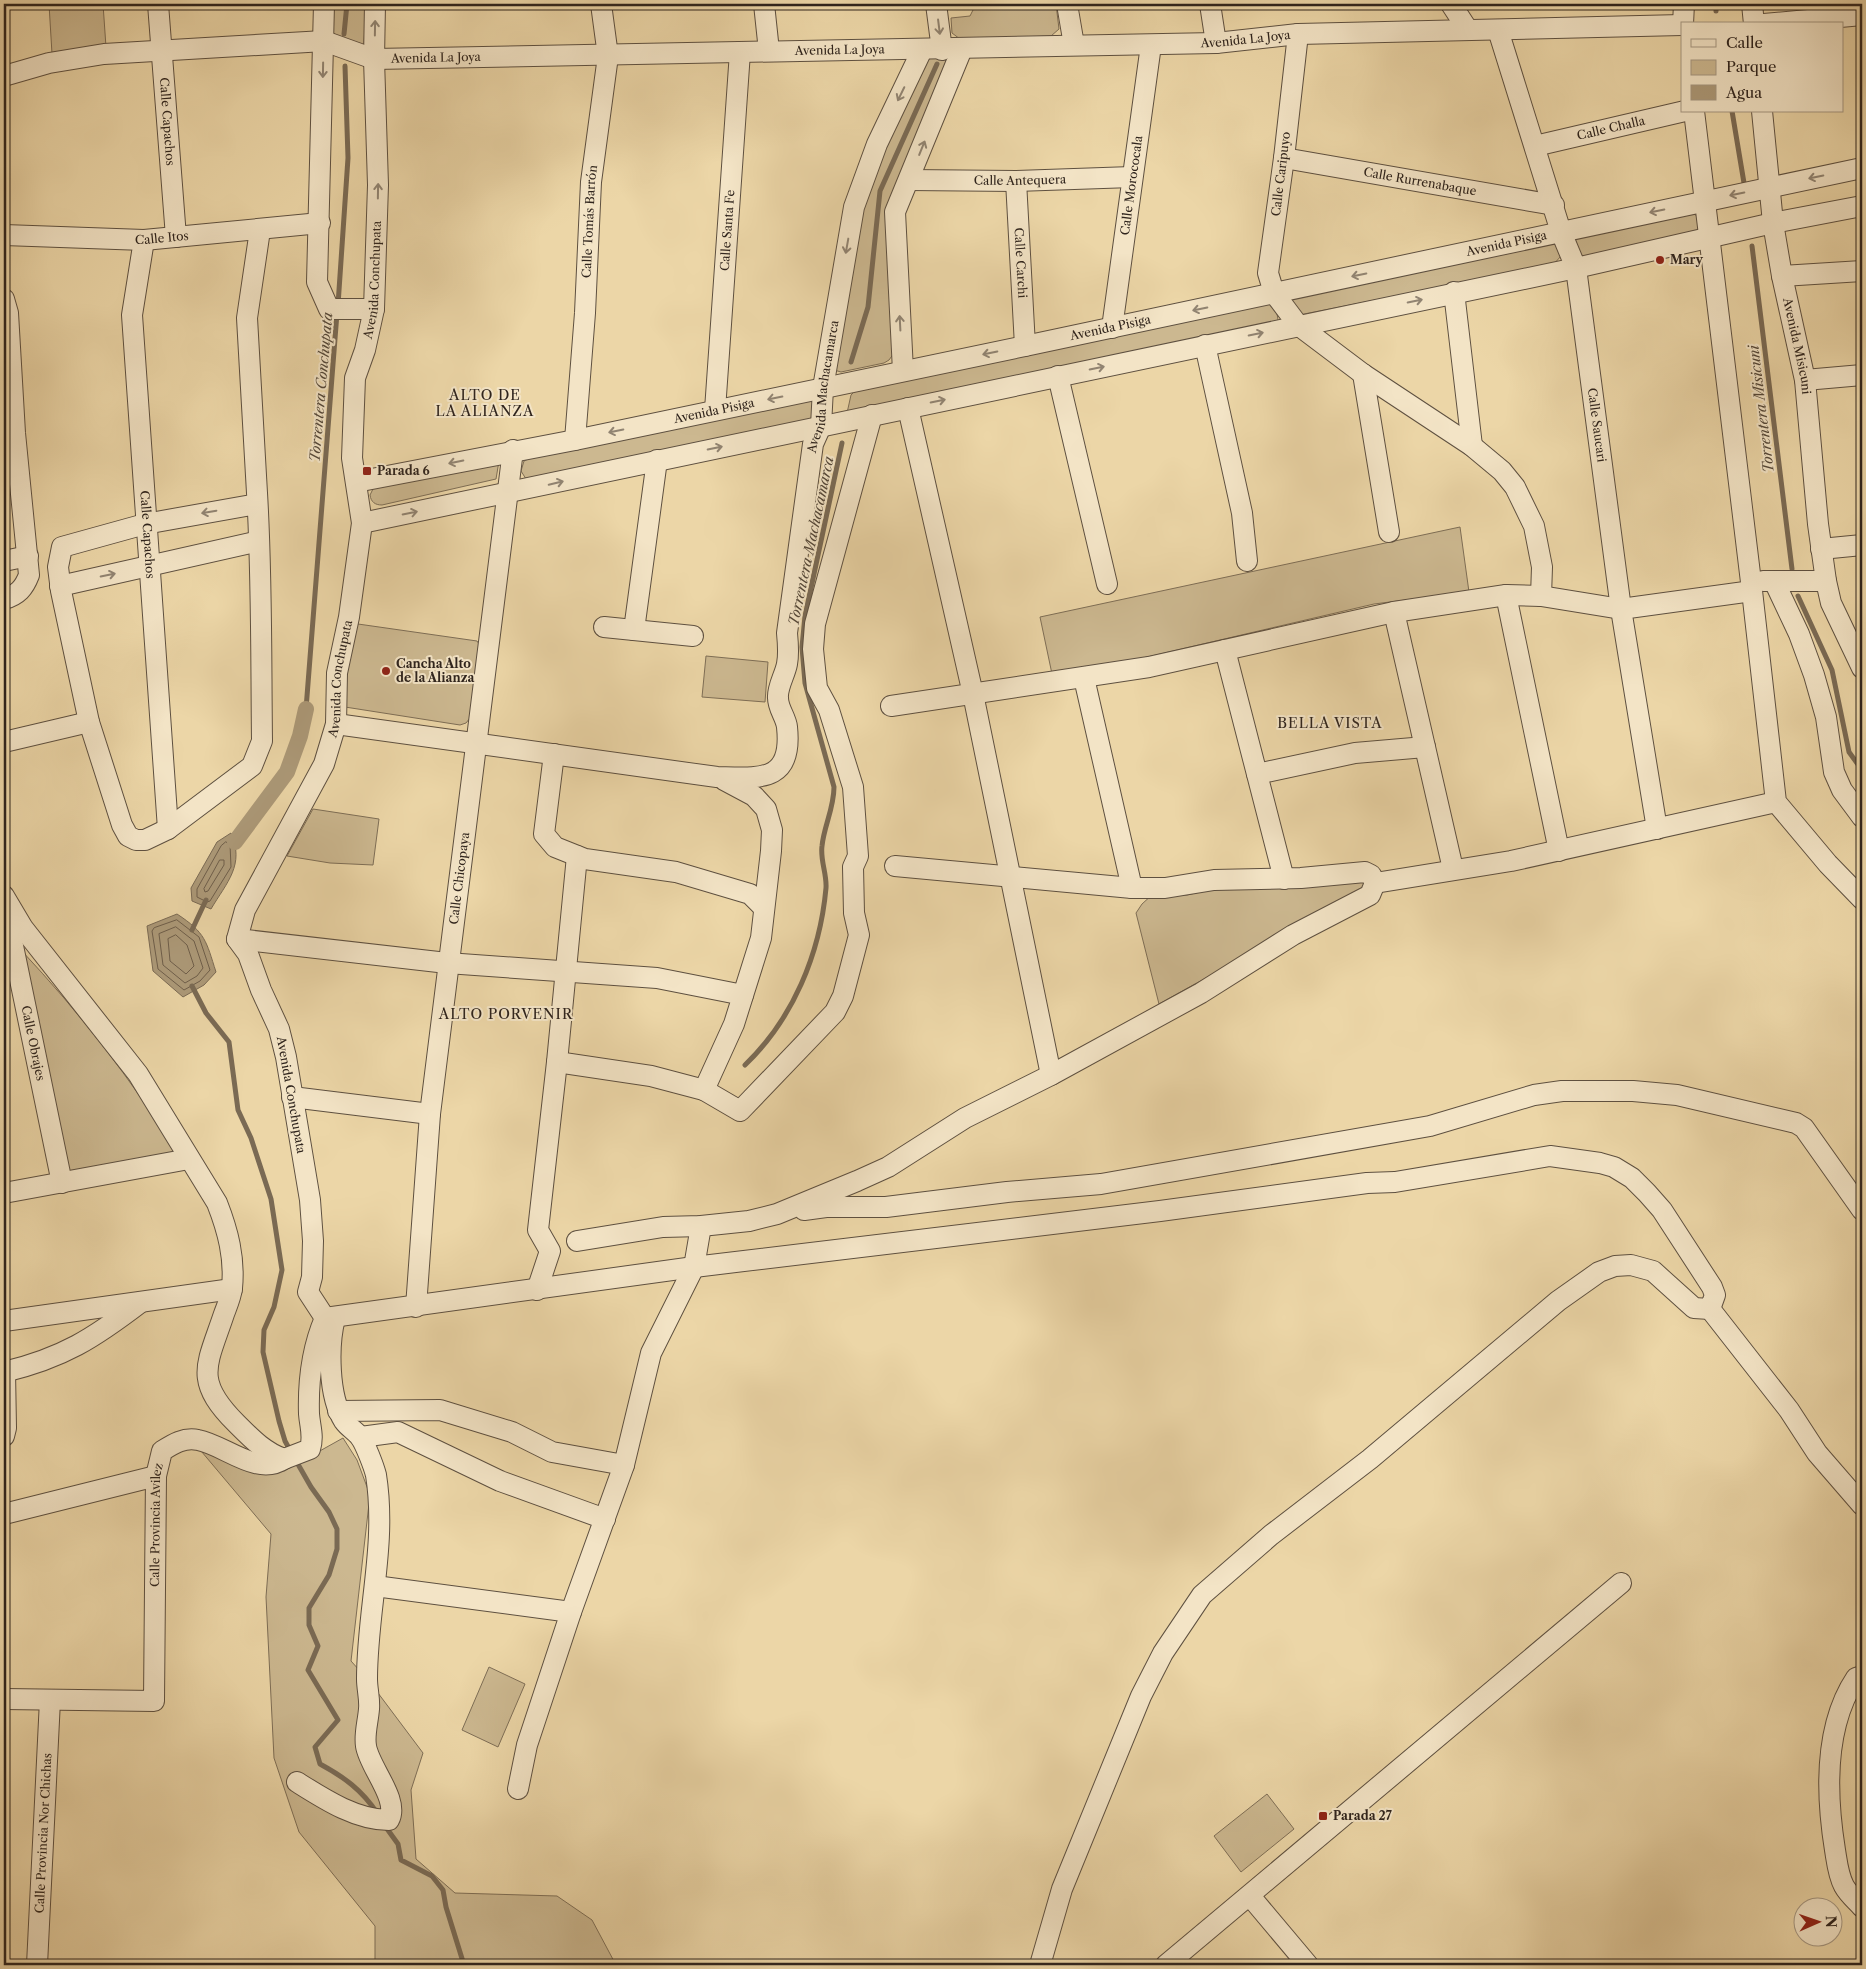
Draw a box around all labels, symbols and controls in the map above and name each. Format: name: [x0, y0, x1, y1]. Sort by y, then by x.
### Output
one-way arrow: [934, 18, 944, 34]
one-way arrow: [370, 21, 379, 37]
legend: [1681, 22, 1844, 112]
street label: Avenida La Joya: [1200, 27, 1292, 50]
text: Calle: [1726, 33, 1763, 52]
street label: Avenida La Joya: [794, 41, 886, 58]
street label: Avenida La Joya: [390, 49, 482, 66]
text: Parque: [1726, 57, 1776, 76]
one-way arrow: [318, 62, 328, 78]
street label: Calle Capachos: [157, 77, 178, 166]
text: Agua: [1725, 83, 1762, 102]
one-way arrow: [896, 86, 905, 101]
street label: Calle Challa: [1575, 112, 1647, 143]
street label: Calle Caripuyo: [1268, 131, 1293, 217]
street label: Calle Morococala: [1117, 134, 1146, 236]
one-way arrow: [917, 141, 927, 156]
street label: Calle Tomás Barrón: [579, 164, 600, 278]
street label: Calle Rurrenabaque: [1362, 164, 1478, 198]
street label: Calle Antequera: [974, 171, 1067, 188]
one-way arrow: [1808, 173, 1824, 183]
one-way arrow: [373, 183, 383, 200]
street label: Calle Santa Fe: [717, 189, 737, 272]
one-way arrow: [1729, 190, 1745, 199]
one-way arrow: [1649, 207, 1665, 217]
street label: Avenida Conchupata: [359, 220, 384, 341]
street label: Calle Carchi: [1012, 227, 1030, 299]
street label: Avenida Pisiga: [1464, 227, 1549, 259]
street label: Calle Itos: [135, 228, 189, 247]
one-way arrow: [842, 238, 852, 254]
place label: Mary: [1670, 252, 1703, 267]
marker: Mary: [1654, 254, 1666, 266]
one-way arrow: [1352, 271, 1368, 280]
one-way arrow: [1406, 295, 1422, 305]
street label: Avenida Misicuni: [1780, 295, 1814, 395]
one-way arrow: [1193, 305, 1209, 314]
water label: Torrentera Conchupata: [305, 311, 337, 463]
street label: Avenida Pisiga: [1068, 311, 1153, 343]
one-way arrow: [896, 315, 905, 331]
street label: Avenida Machacamarca: [804, 318, 842, 455]
one-way arrow: [1247, 329, 1263, 338]
water label: Torrentera Misicuni: [1744, 343, 1778, 474]
one-way arrow: [982, 349, 998, 359]
one-way arrow: [1088, 362, 1104, 372]
district label: ALTO DE LA ALIANZA: [436, 386, 534, 420]
street label: Calle Saucari: [1585, 387, 1610, 463]
one-way arrow: [767, 393, 783, 403]
street label: Avenida Pisiga: [671, 395, 756, 426]
one-way arrow: [929, 396, 945, 405]
one-way arrow: [608, 427, 624, 436]
one-way arrow: [706, 443, 722, 452]
water label: Torrentera Machacamarca: [784, 454, 838, 627]
one-way arrow: [449, 458, 465, 467]
place label: Parada 6: [377, 463, 430, 478]
marker: Parada 6: [361, 465, 373, 477]
one-way arrow: [548, 478, 564, 487]
street label: Calle Capachos: [137, 490, 158, 579]
one-way arrow: [202, 508, 218, 518]
one-way arrow: [402, 508, 418, 518]
one-way arrow: [99, 570, 115, 579]
street label: Avenida Conchupata: [324, 618, 355, 740]
place label: Cancha Alto de la Alianza: [396, 656, 475, 685]
marker: Cancha Alto de la Alianza: [380, 665, 392, 677]
district label: BELLA VISTA: [1277, 714, 1383, 732]
street label: Calle Chicopaya: [446, 831, 472, 925]
street label: Calle Obrajes: [19, 1004, 49, 1082]
district label: ALTO PORVENIR: [438, 1005, 573, 1023]
street label: Avenida Conchupata: [274, 1034, 309, 1155]
street label: Calle Provincia Avilez: [147, 1462, 166, 1587]
street label: Calle Provincia Nor Chichas: [32, 1753, 54, 1914]
place label: Parada 27: [1333, 1808, 1393, 1823]
marker: Parada 27: [1317, 1810, 1329, 1822]
north arrow: [1794, 1896, 1844, 1946]
text: N: [1822, 1915, 1840, 1928]

